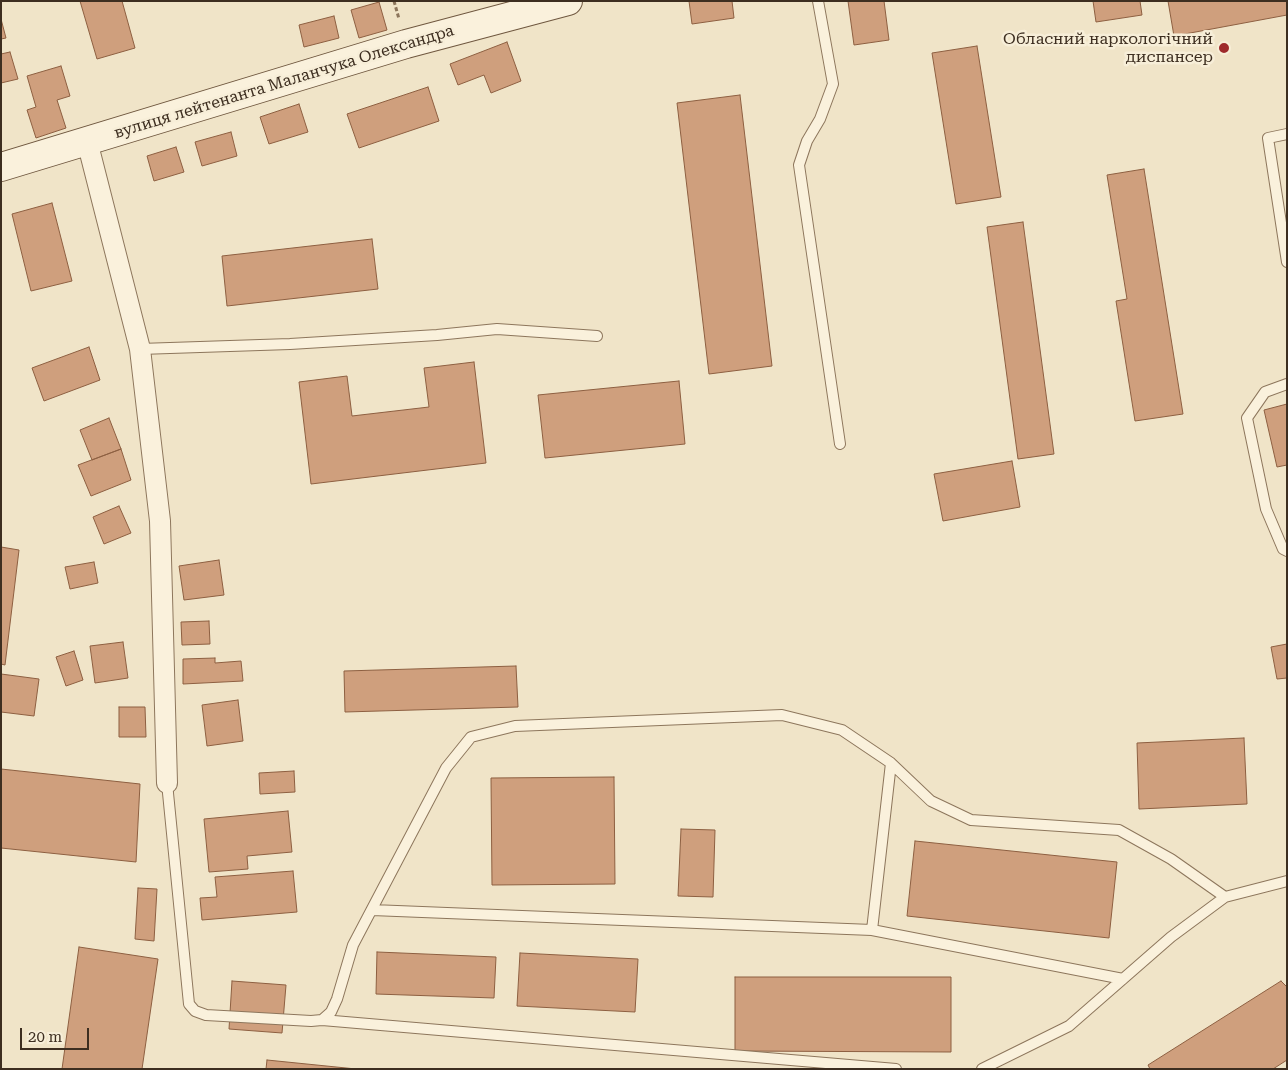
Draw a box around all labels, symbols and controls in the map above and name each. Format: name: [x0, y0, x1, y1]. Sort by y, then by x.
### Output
street label: вулиця лейтенанта Маланчука Олександра: [112, 21, 456, 143]
place label: Обласний наркологічний диспансер: [1003, 29, 1213, 67]
marker: Обласний наркологічний диспансер: [1217, 41, 1231, 55]
scale bar: [22, 1018, 91, 1050]
text: 20 m: [28, 1028, 62, 1046]

